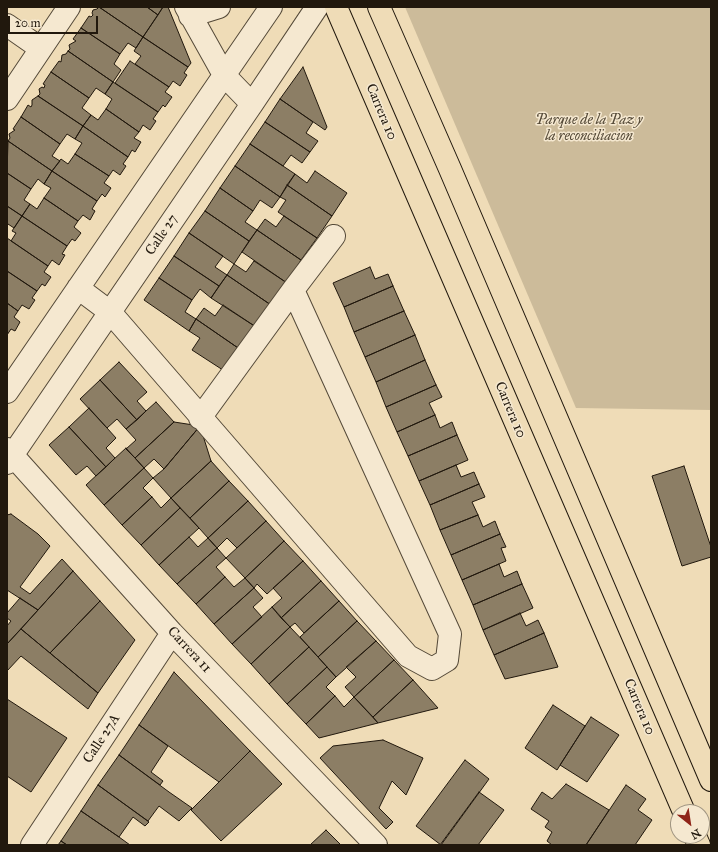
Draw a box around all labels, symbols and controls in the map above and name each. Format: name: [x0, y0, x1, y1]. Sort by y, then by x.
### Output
scale bar: [10, 8, 100, 34]
text: 20 m: [15, 16, 41, 30]
street label: Carrera 10: [362, 81, 400, 143]
park label: Parque de la Paz y la reconciliacion: [535, 113, 643, 146]
street label: Calle 27: [142, 211, 182, 259]
street label: Carrera 10: [491, 379, 529, 441]
street label: Carrera 11: [163, 623, 215, 677]
street label: Carrera 10: [620, 676, 658, 738]
street label: Calle 27A: [80, 711, 124, 767]
north arrow: [670, 804, 710, 844]
text: N: [688, 826, 703, 842]

